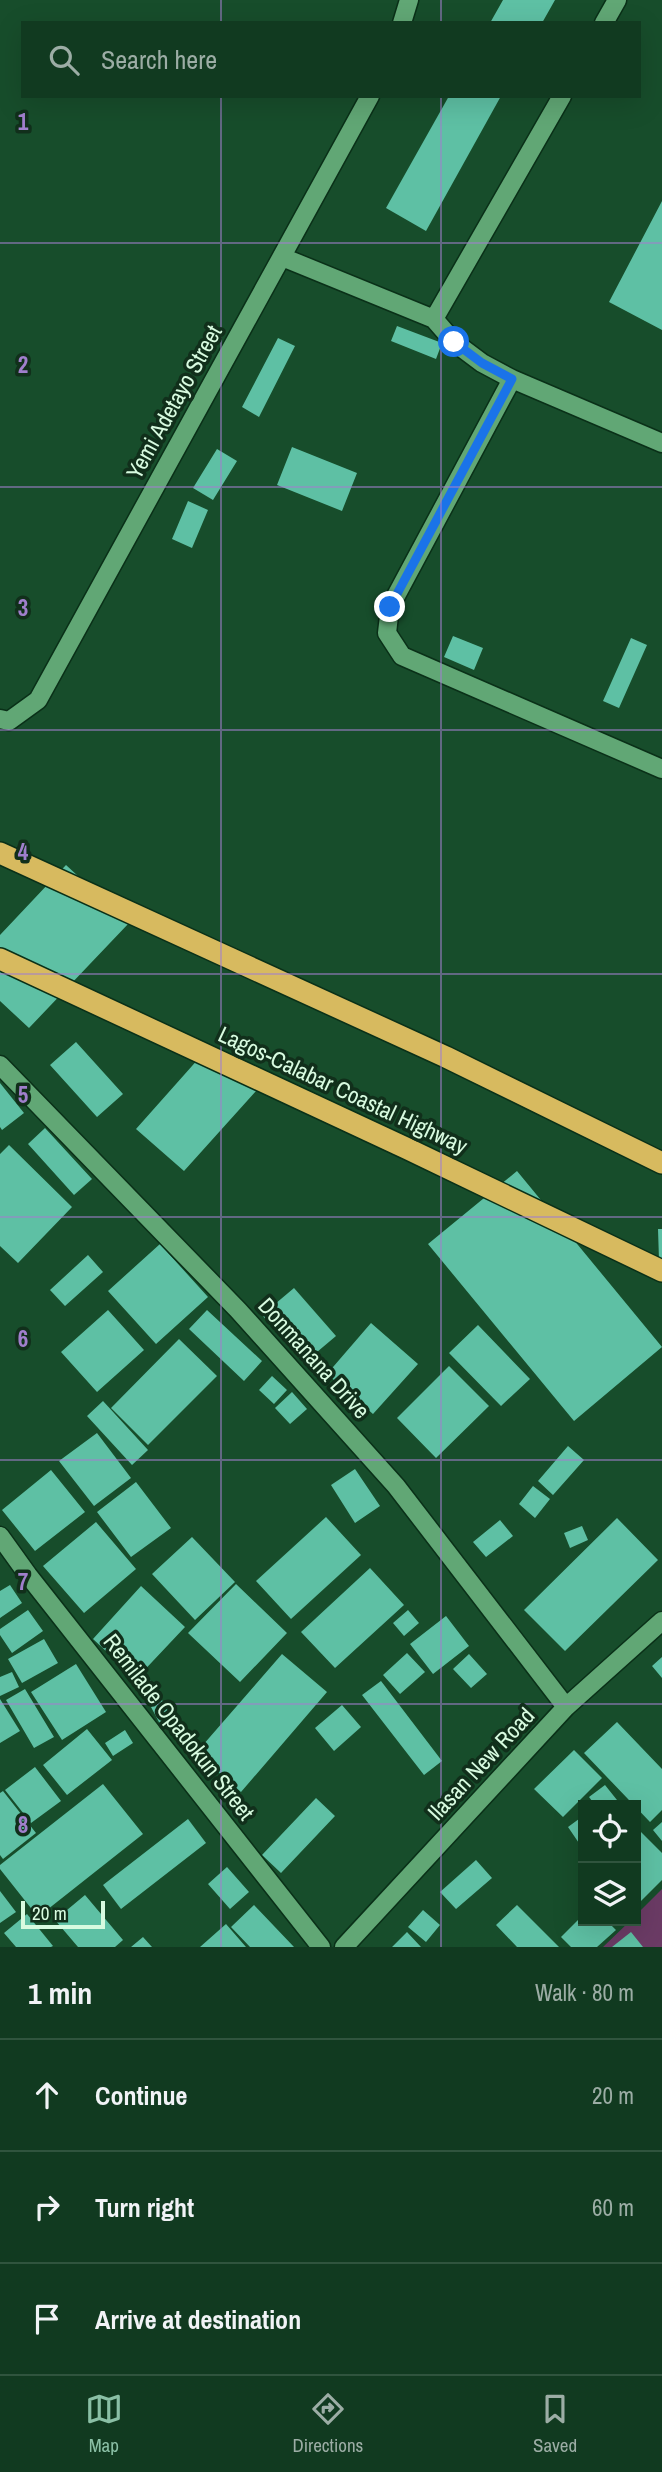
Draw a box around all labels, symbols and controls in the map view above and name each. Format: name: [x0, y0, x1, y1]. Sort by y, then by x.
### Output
search box: [21, 21, 641, 98]
icon: search: [45, 41, 83, 79]
text: Search here: [101, 42, 217, 77]
text: 1: [18, 106, 29, 137]
street label: Yemi Adetayo Street: [118, 319, 229, 484]
route start: [438, 326, 469, 357]
text: 2: [18, 349, 28, 380]
route end: [374, 591, 405, 622]
text: 3: [18, 592, 28, 623]
text: 4: [18, 836, 29, 867]
street label: Lagos-Calabar Coastal Highway: [214, 1018, 473, 1161]
text: 5: [18, 1079, 28, 1110]
street label: Donmanana Drive: [252, 1290, 377, 1425]
text: 6: [18, 1323, 28, 1354]
text: 7: [18, 1566, 28, 1597]
street label: Remilade Opadokun Street: [97, 1627, 262, 1826]
street label: Ilasan New Road: [420, 1701, 541, 1827]
map controls: [578, 1800, 641, 1926]
button: locate: [578, 1800, 641, 1863]
text: 8: [18, 1809, 28, 1840]
button: layers: [578, 1863, 641, 1926]
scale bar: [21, 1898, 105, 1930]
text: 20 m: [32, 1900, 67, 1926]
text: 1 min: [28, 1973, 92, 2013]
text: Walk · 80 m: [535, 1977, 634, 2008]
icon: ahead: [28, 2076, 66, 2114]
text: Continue: [95, 2078, 187, 2113]
text: 20 m: [592, 2080, 634, 2111]
icon: right: [28, 2188, 66, 2226]
text: Turn right: [95, 2190, 194, 2225]
text: 60 m: [592, 2192, 634, 2223]
icon: arrive: [28, 2300, 66, 2338]
text: Arrive at destination: [95, 2302, 301, 2337]
tab: Map: [85, 2390, 123, 2458]
tab: Directions: [292, 2390, 363, 2458]
tab: Saved: [533, 2390, 577, 2458]

